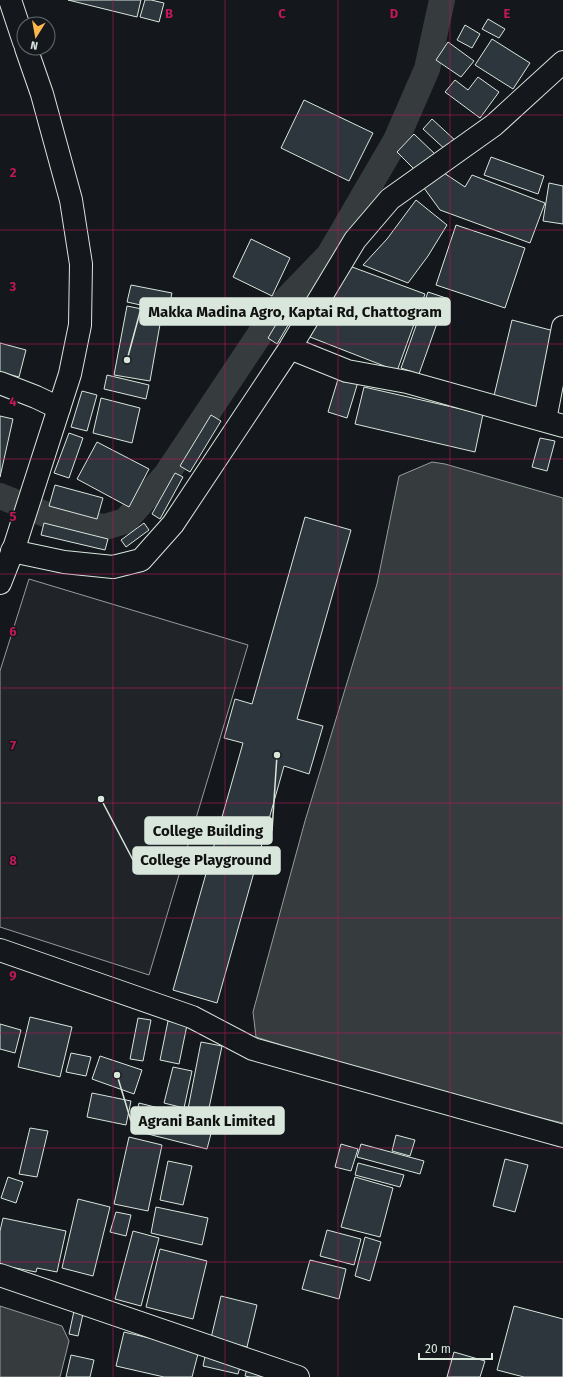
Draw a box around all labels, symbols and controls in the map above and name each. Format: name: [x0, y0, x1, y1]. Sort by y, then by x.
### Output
text: B: [165, 6, 173, 21]
text: C: [278, 6, 286, 21]
text: D: [390, 6, 399, 21]
text: E: [504, 6, 511, 21]
north arrow: [16, 16, 56, 56]
text: N: [29, 38, 39, 52]
text: 2: [10, 165, 17, 180]
text: 3: [9, 279, 17, 294]
callout: Makka Madina Agro, Kaptai Rd, Chattogram: [140, 298, 450, 325]
text: Makka Madina Agro, Kaptai Rd, Chattogram: [148, 303, 442, 321]
text: 4: [9, 394, 17, 409]
text: 5: [10, 509, 17, 524]
text: 6: [9, 624, 17, 639]
text: 7: [10, 738, 16, 753]
callout: College Building: [145, 817, 272, 844]
text: College Building: [153, 822, 264, 840]
callout: College Playground: [133, 847, 280, 874]
text: College Playground: [140, 851, 272, 869]
text: 8: [9, 853, 17, 868]
text: 9: [9, 968, 17, 983]
callout: Agrani Bank Limited: [131, 1107, 284, 1134]
text: Agrani Bank Limited: [138, 1112, 275, 1130]
scale bar: [419, 1335, 492, 1361]
text: 20 m: [425, 1342, 451, 1356]

